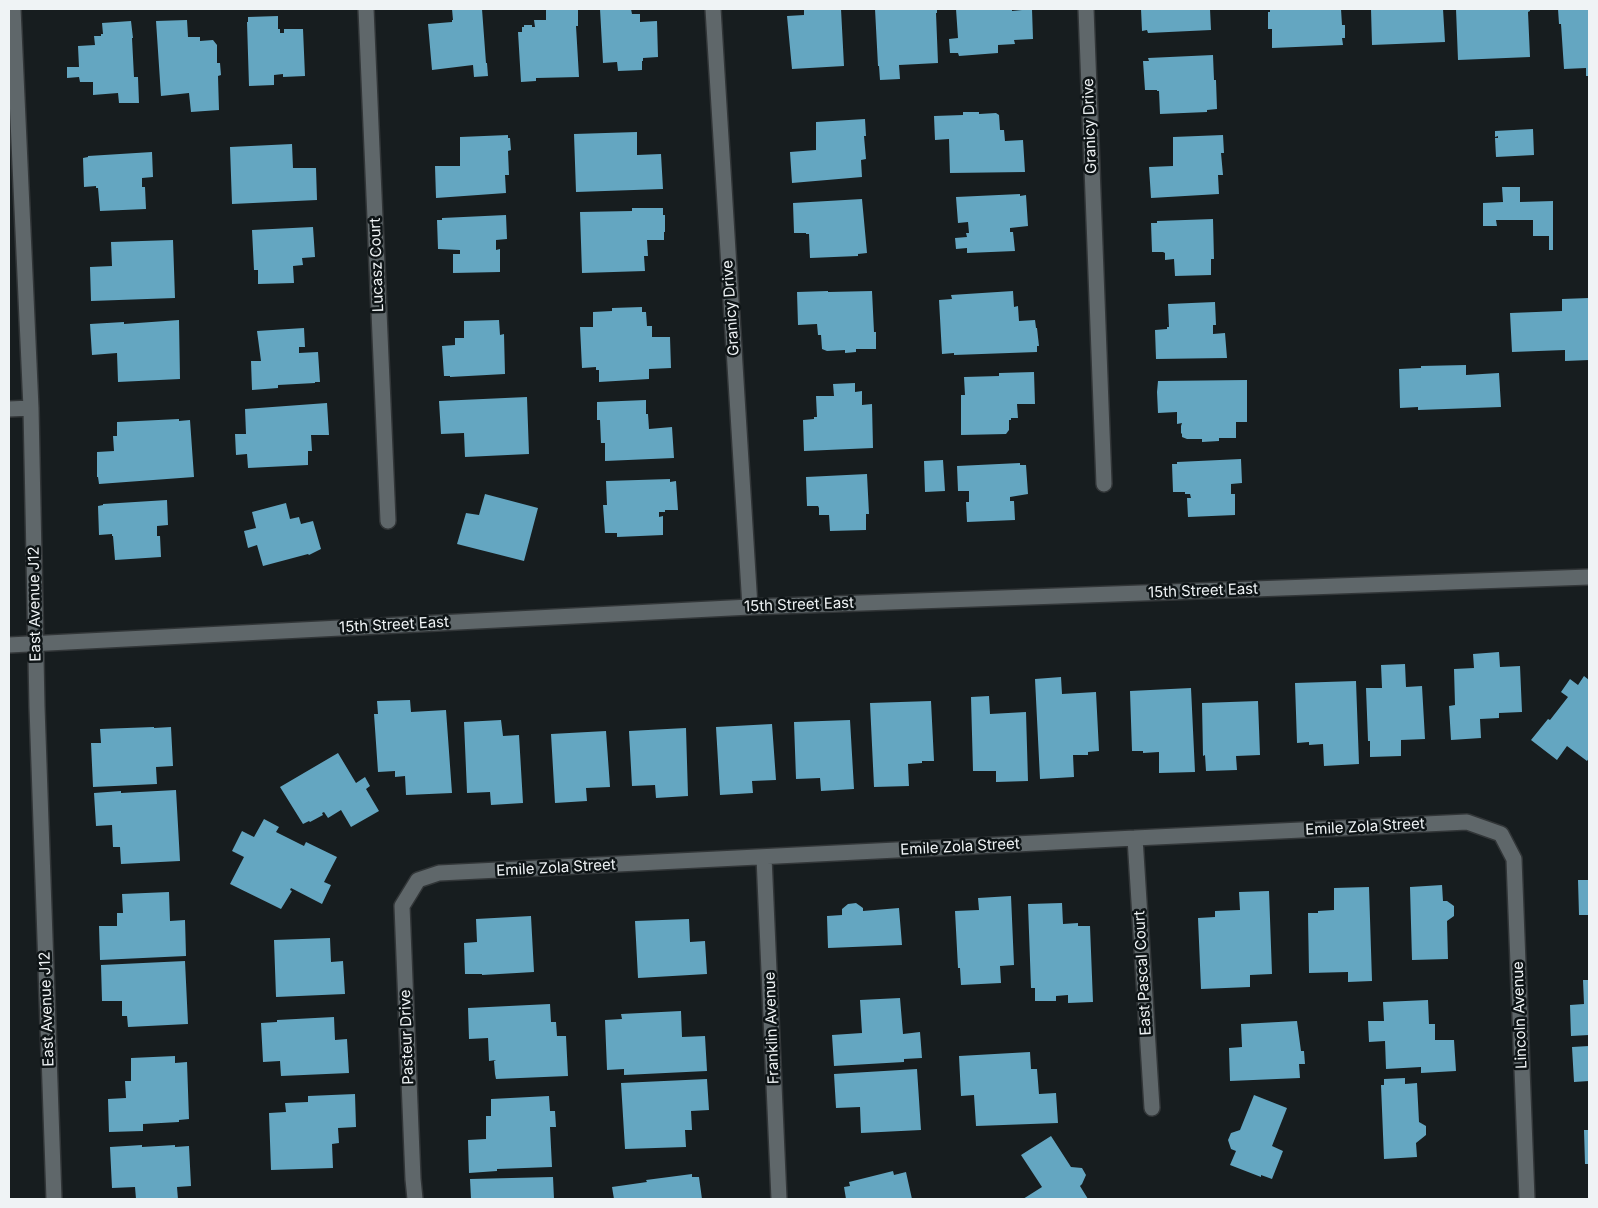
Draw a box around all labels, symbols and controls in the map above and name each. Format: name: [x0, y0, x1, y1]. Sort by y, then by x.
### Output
street label: Granicy Drive: [1079, 78, 1101, 174]
street label: Lucasz Court: [366, 217, 388, 313]
street label: Granicy Drive: [719, 260, 743, 356]
street label: East Avenue J12: [25, 546, 45, 662]
street label: 15th Street East: [1148, 580, 1258, 602]
street label: 15th Street East: [744, 594, 854, 616]
street label: 15th Street East: [339, 613, 449, 637]
street label: Emile Zola Street: [1305, 815, 1425, 839]
street label: Emile Zola Street: [900, 835, 1020, 859]
street label: Emile Zola Street: [496, 856, 616, 880]
street label: East Pascal Court: [1131, 910, 1155, 1036]
street label: East Avenue J12: [36, 951, 58, 1067]
street label: Lincoln Avenue: [1509, 961, 1531, 1069]
street label: Franklin Avenue: [761, 971, 783, 1085]
street label: Pasteur Drive: [396, 989, 418, 1085]

